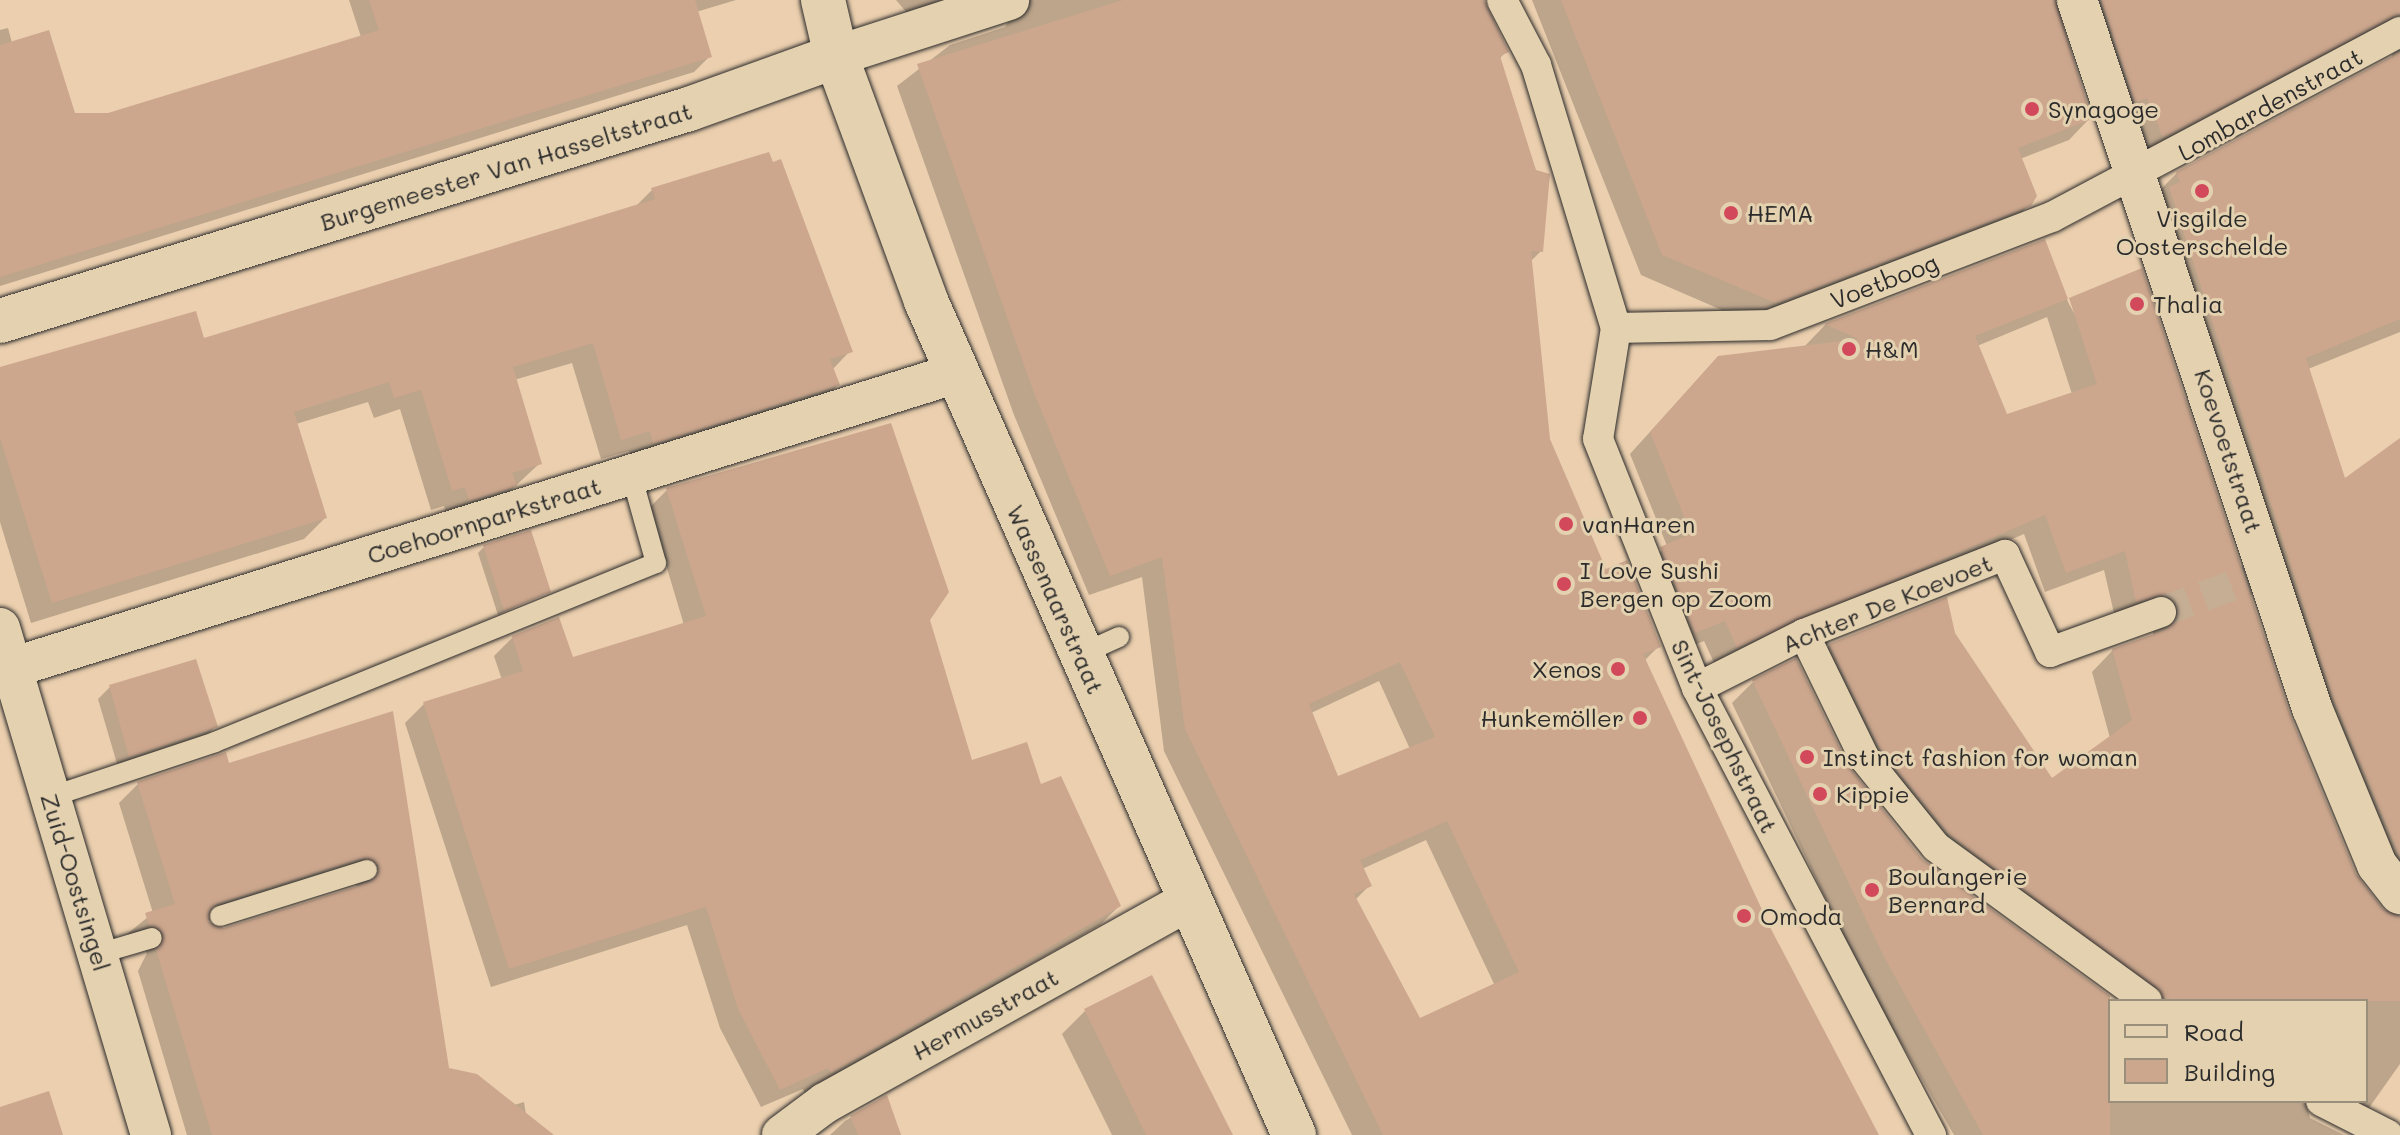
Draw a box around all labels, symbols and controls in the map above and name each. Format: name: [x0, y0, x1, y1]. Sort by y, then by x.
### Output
street label: Lombardenstraat: [2173, 41, 2367, 167]
place label: Synagoge: [2048, 95, 2159, 123]
street label: Burgemeester Van Hasseltstraat: [317, 96, 695, 236]
marker: Synagoge: [2023, 100, 2041, 118]
marker: Visgilde Oosterschelde: [2193, 182, 2211, 200]
place label: HEMA: [1747, 199, 1814, 227]
marker: HEMA: [1722, 204, 1740, 222]
place label: Visgilde Oosterschelde: [2116, 204, 2288, 260]
street label: Voetboog: [1826, 247, 1942, 315]
place label: Thalia: [2153, 290, 2223, 318]
marker: Thalia: [2128, 295, 2146, 313]
place label: H&M: [1865, 335, 1919, 363]
marker: H&M: [1840, 340, 1858, 358]
street label: Koevoetstraat: [2189, 365, 2269, 537]
street label: Coehoornparkstraat: [364, 471, 604, 569]
street label: Wassenaarstraat: [1001, 500, 1111, 698]
place label: vanHaren: [1582, 510, 1695, 538]
marker: vanHaren: [1557, 515, 1575, 533]
street label: Achter De Koevoet: [1778, 548, 1996, 658]
place label: I Love Sushi Bergen op Zoom: [1580, 556, 1772, 612]
marker: I Love Sushi Bergen op Zoom: [1555, 575, 1573, 593]
street label: Sint-Josephstraat: [1666, 634, 1784, 838]
place label: Xenos: [1532, 655, 1602, 683]
marker: Xenos: [1609, 660, 1627, 678]
place label: Hunkemöller: [1481, 704, 1624, 732]
marker: Hunkemöller: [1631, 709, 1649, 727]
place label: Instinct fashion for woman: [1823, 743, 2138, 771]
marker: Instinct fashion for woman: [1798, 748, 1816, 766]
place label: Kippie: [1836, 780, 1910, 808]
marker: Kippie: [1811, 785, 1829, 803]
street label: Zuid-Oostsingel: [35, 790, 117, 974]
place label: Boulangerie Bernard: [1888, 862, 2028, 918]
marker: Boulangerie Bernard: [1863, 881, 1881, 899]
place label: Omoda: [1760, 902, 1843, 930]
marker: Omoda: [1735, 907, 1753, 925]
street label: Hermusstraat: [907, 962, 1063, 1066]
legend: [2108, 999, 2368, 1103]
text: Road: [2184, 1016, 2244, 1047]
text: Building: [2184, 1056, 2275, 1087]

